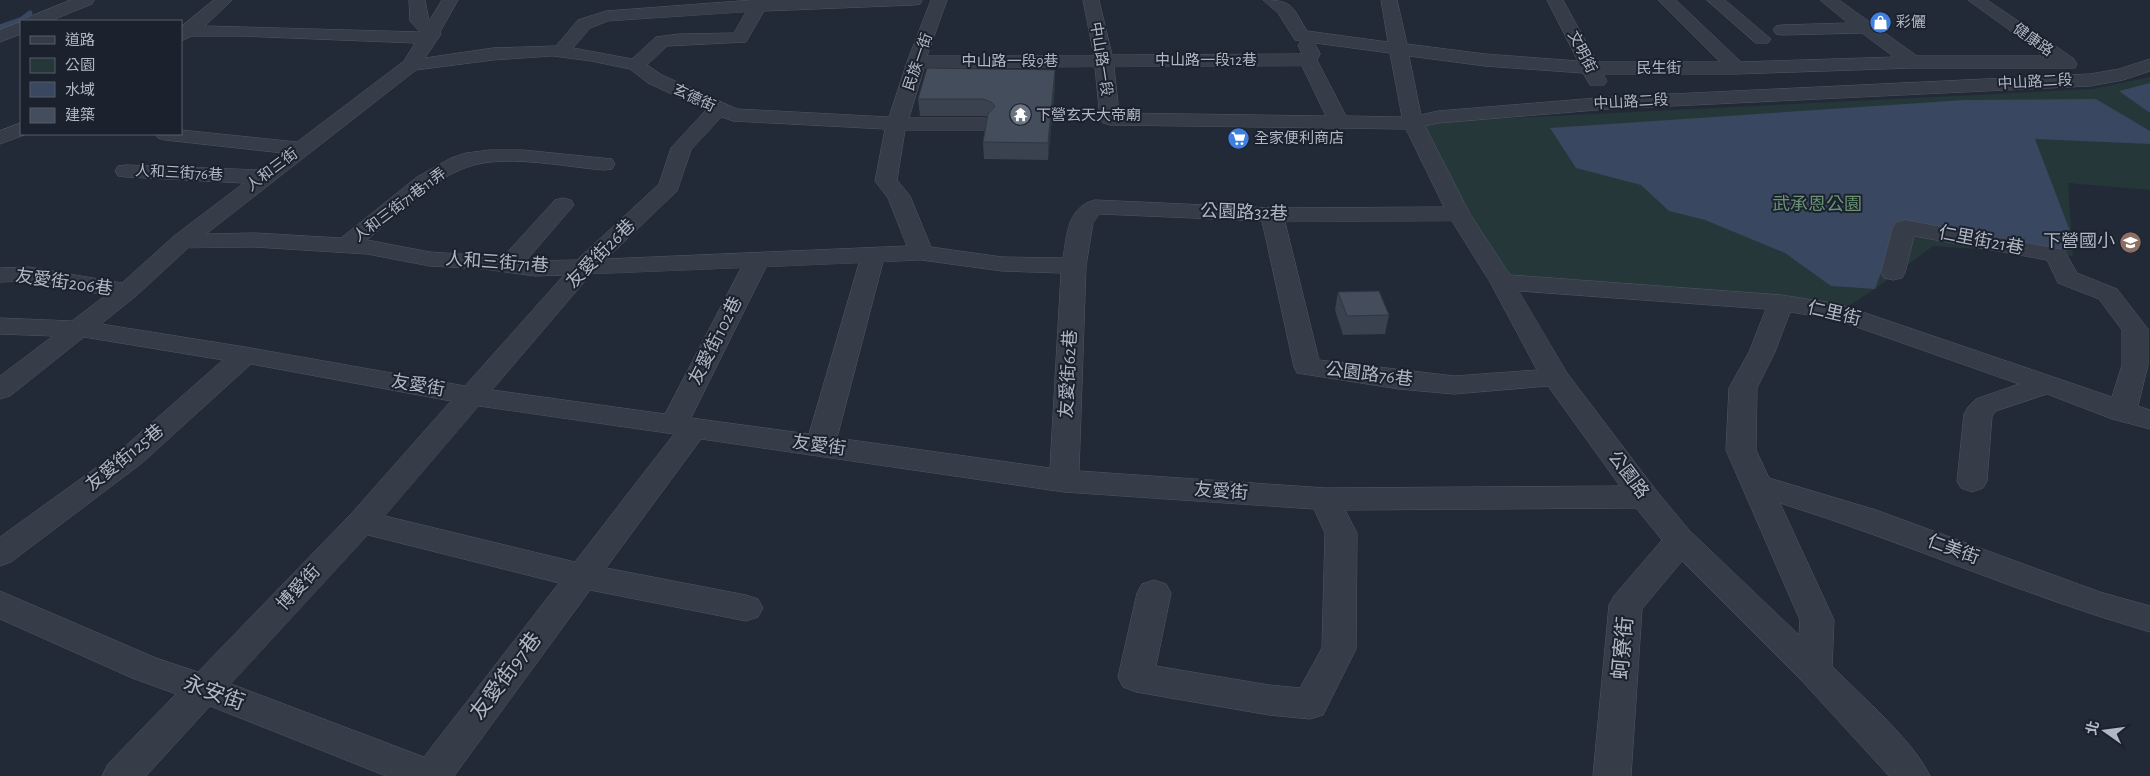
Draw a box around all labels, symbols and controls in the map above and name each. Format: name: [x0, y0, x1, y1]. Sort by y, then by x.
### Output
shop icon: 彩儷: [1868, 10, 1892, 34]
place label: 彩儷: [1896, 14, 1926, 30]
legend: [20, 20, 182, 135]
street label: 健康路: [2010, 20, 2056, 59]
street label: 中山路一段: [1088, 21, 1115, 97]
street label: 文明街: [1565, 28, 1600, 75]
street label: 民族一街: [900, 31, 935, 93]
text: 道路: [65, 32, 95, 48]
street label: 中山路一段12巷: [1155, 52, 1257, 68]
street label: 中山路一段9巷: [961, 53, 1059, 69]
text: 公園: [65, 58, 95, 73]
street label: 民生街: [1636, 60, 1682, 76]
street label: 中山路二段: [1997, 72, 2073, 91]
street label: 玄德街: [670, 80, 718, 114]
text: 水域: [65, 82, 95, 98]
street label: 中山路二段: [1593, 92, 1669, 111]
temple icon: 下營玄天大帝廟: [1008, 103, 1032, 127]
text: 建築: [65, 107, 95, 123]
place label: 下營玄天大帝廟: [1036, 107, 1141, 123]
supermarket icon: 全家便利商店: [1226, 126, 1250, 150]
place label: 全家便利商店: [1254, 130, 1344, 146]
street label: 人和三街: [243, 145, 300, 194]
street label: 人和三街76巷: [135, 162, 224, 183]
street label: 人和三街71巷11弄: [350, 165, 449, 245]
park label: 武承恩公園: [1772, 194, 1862, 214]
street label: 公園路32巷: [1200, 200, 1288, 224]
street label: 友愛街26巷: [562, 215, 639, 292]
street label: 仁里街21巷: [1937, 222, 2026, 258]
school or university icon: 下營國小: [2119, 230, 2143, 254]
place label: 下營國小: [2043, 231, 2115, 251]
street label: 人和三街71巷: [445, 248, 549, 276]
street label: 友愛街206巷: [14, 265, 114, 299]
street label: 友愛街102巷: [684, 293, 746, 388]
street label: 仁里街: [1806, 297, 1863, 329]
street label: 友愛街62巷: [1056, 329, 1080, 419]
street label: 公園路76巷: [1324, 359, 1414, 389]
street label: 友愛街: [390, 370, 446, 400]
street label: 友愛街125巷: [82, 420, 167, 495]
street label: 友愛街: [791, 431, 847, 459]
street label: 公園路: [1605, 447, 1653, 502]
street label: 友愛街: [1193, 479, 1249, 503]
street label: 仁美街: [1925, 530, 1982, 568]
street label: 博愛街: [273, 561, 324, 614]
street label: 蚵寮街: [1609, 616, 1636, 680]
street label: 友愛街97巷: [466, 628, 545, 723]
street label: 永安街: [181, 671, 248, 714]
north arrow: [2080, 706, 2130, 756]
text: 北: [2084, 719, 2102, 737]

